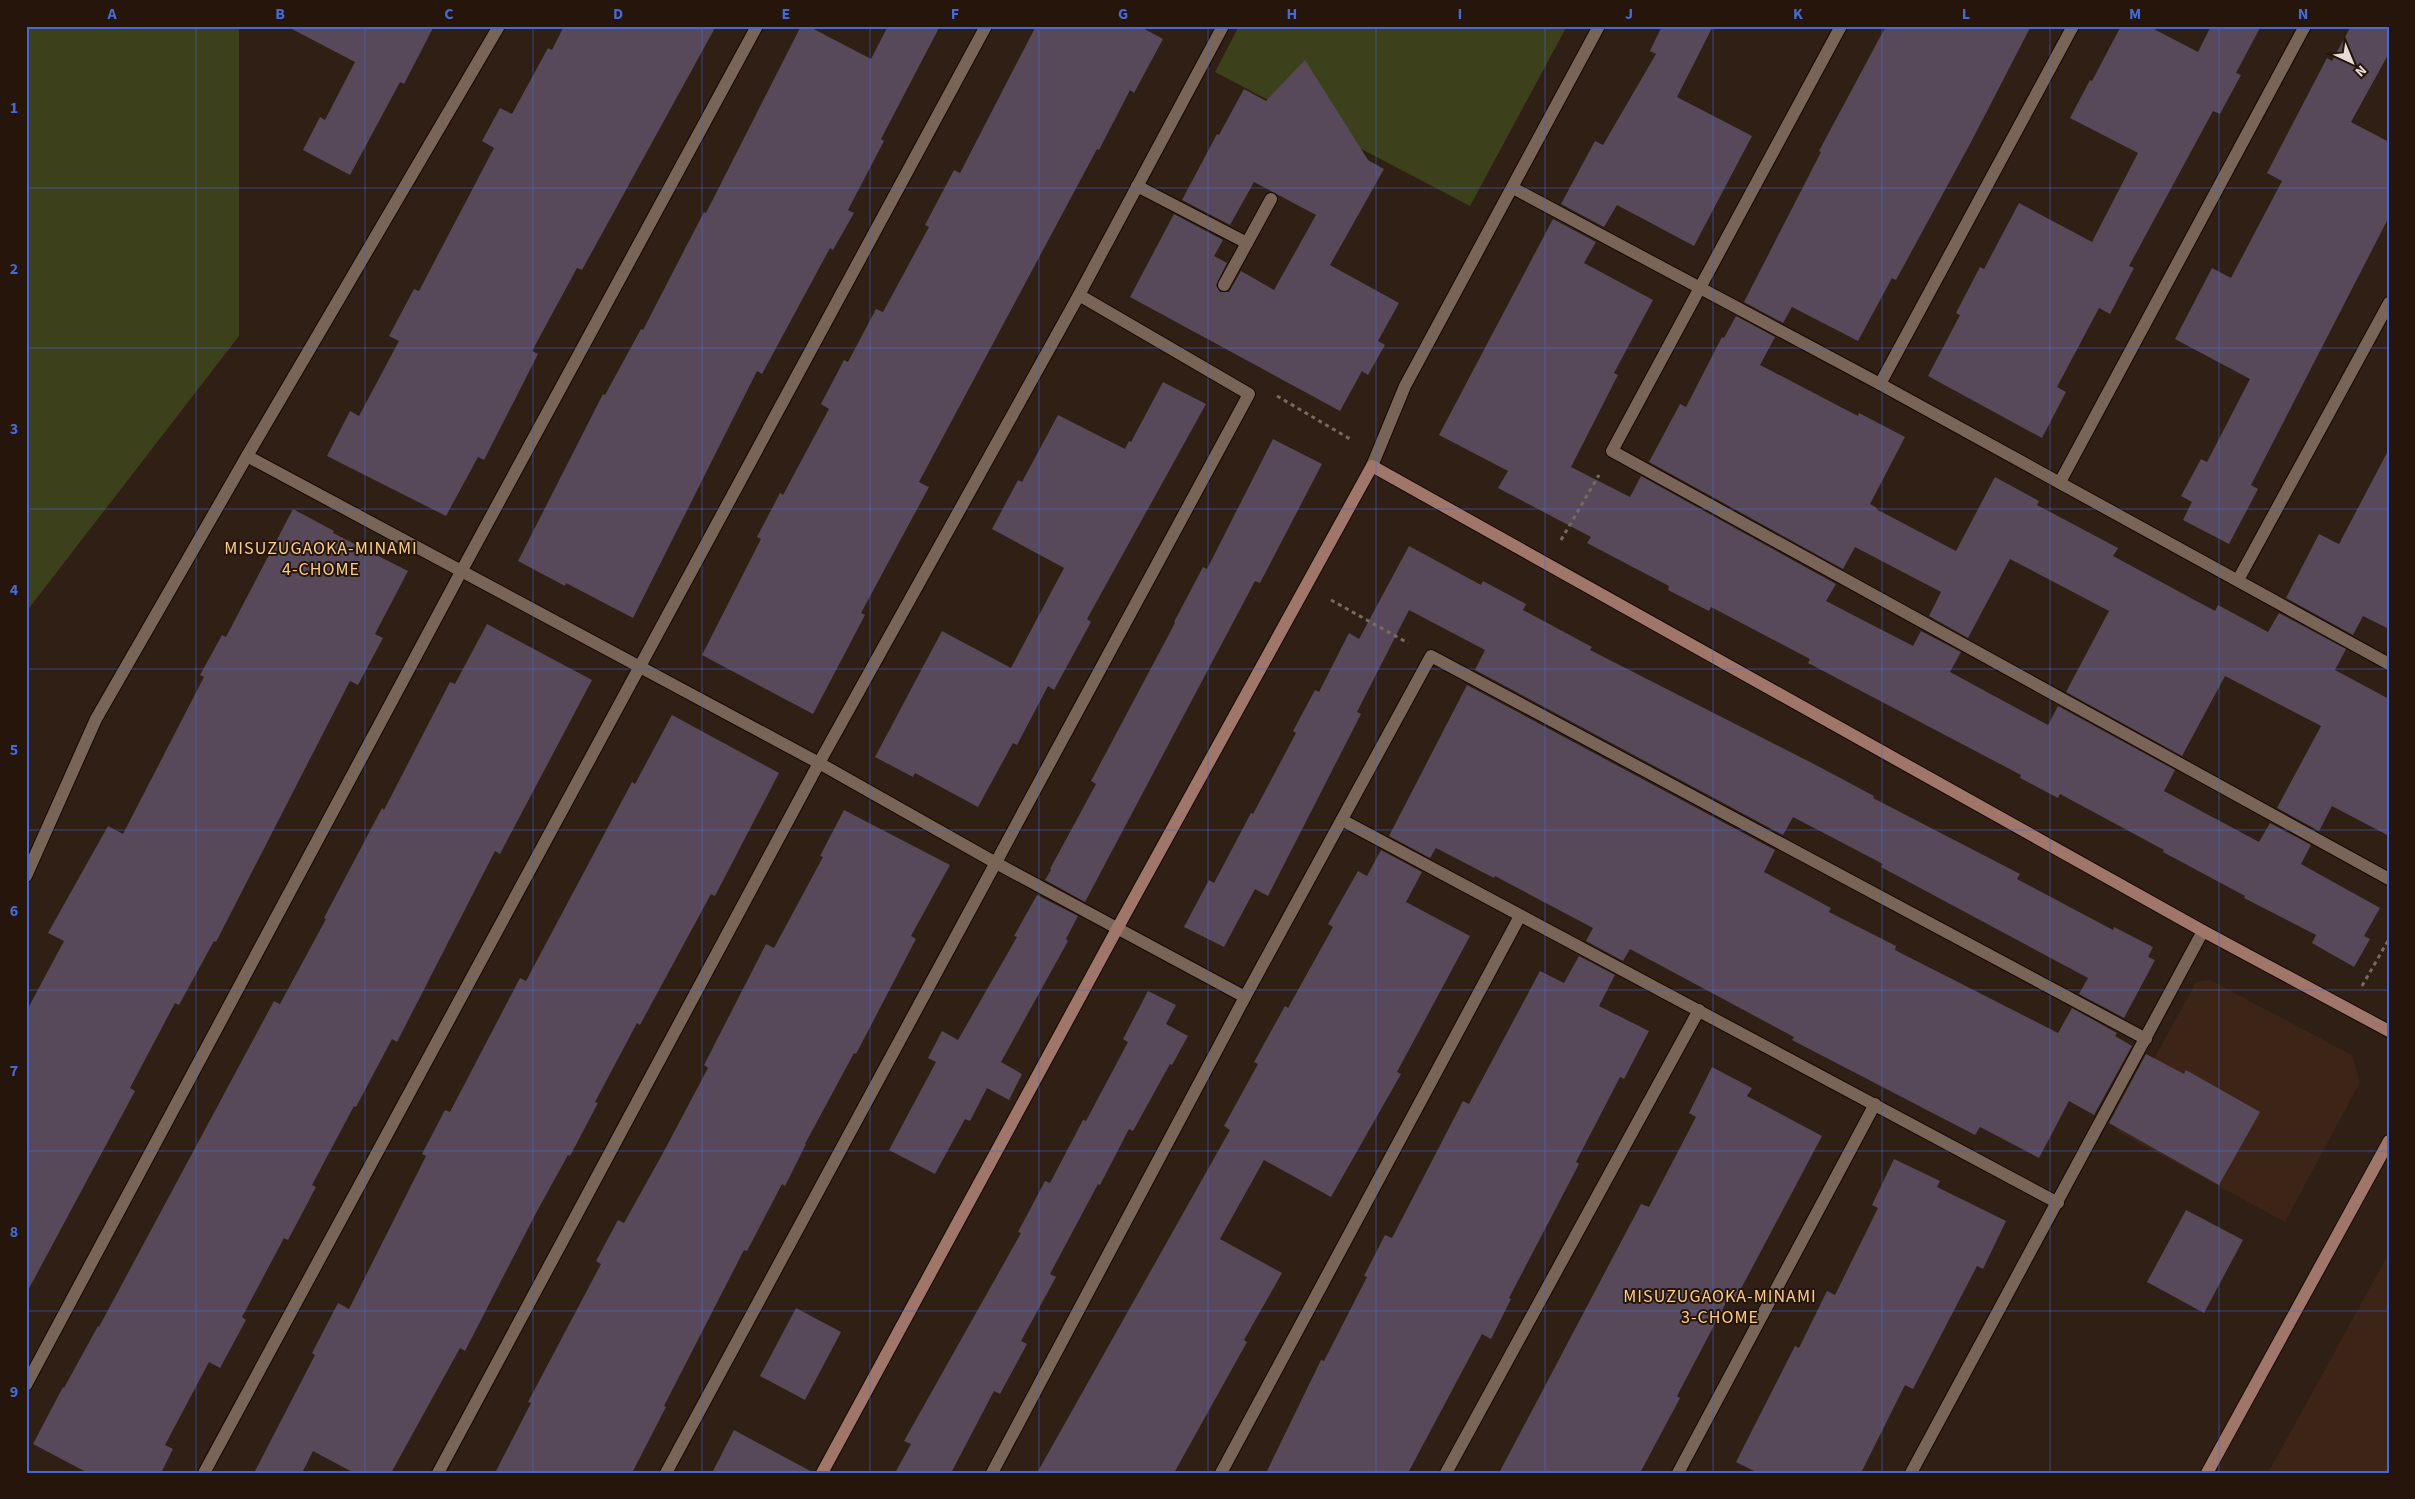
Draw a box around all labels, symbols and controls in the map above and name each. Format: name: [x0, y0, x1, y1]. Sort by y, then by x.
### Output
text: A: [106, 3, 117, 25]
text: B: [275, 3, 285, 25]
text: C: [444, 3, 454, 25]
text: D: [613, 3, 623, 25]
text: E: [782, 3, 790, 25]
text: F: [951, 3, 959, 25]
text: G: [1118, 3, 1128, 25]
text: H: [1287, 3, 1297, 25]
text: I: [1458, 3, 1462, 25]
text: J: [1625, 3, 1633, 25]
text: K: [1793, 3, 1803, 25]
text: L: [1962, 3, 1970, 25]
text: M: [2129, 3, 2141, 25]
text: N: [2298, 3, 2308, 25]
north arrow: [2328, 38, 2378, 88]
text: N: [2350, 60, 2371, 81]
text: 1: [10, 97, 18, 119]
text: 2: [10, 258, 18, 280]
text: 3: [10, 418, 18, 440]
district label: MISUZUGAOKA-MINAMI 4-CHOME: [224, 536, 418, 582]
text: 4: [10, 579, 19, 601]
text: 5: [10, 739, 18, 761]
text: 6: [10, 900, 18, 922]
text: 7: [10, 1060, 18, 1082]
text: 8: [10, 1221, 18, 1243]
district label: MISUZUGAOKA-MINAMI 3-CHOME: [1623, 1284, 1817, 1330]
text: 9: [10, 1381, 18, 1403]

